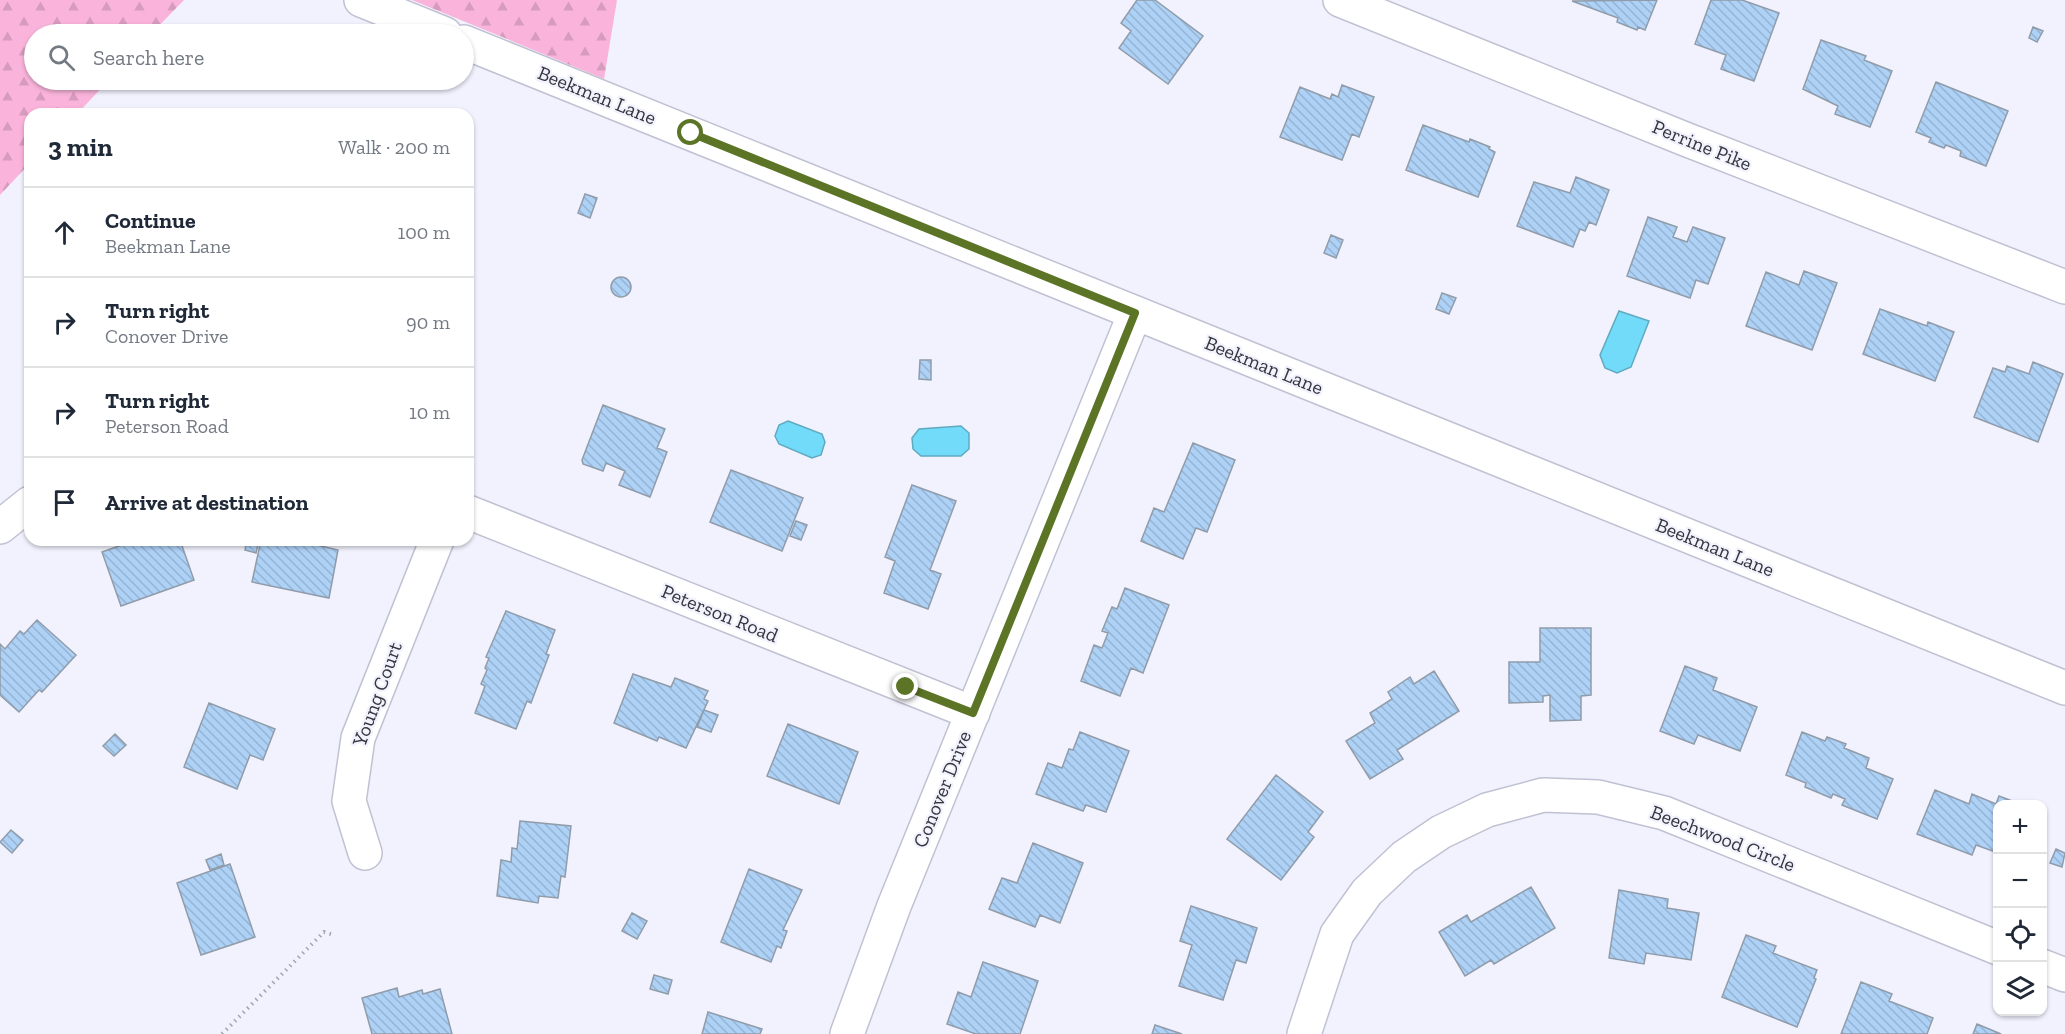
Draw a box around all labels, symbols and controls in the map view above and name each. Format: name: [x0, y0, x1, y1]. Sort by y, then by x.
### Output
search box: [24, 24, 474, 90]
icon: search: [45, 41, 78, 74]
text: Search here: [93, 44, 204, 71]
street label: Beekman Lane: [534, 60, 660, 130]
street label: Perrine Pike: [1649, 114, 1755, 176]
route start: [677, 119, 703, 145]
text: 3 min: [48, 131, 113, 163]
text: Walk · 200 m: [338, 135, 450, 159]
text: Continue: [105, 207, 196, 234]
icon: ahead: [48, 216, 81, 249]
text: 100 m: [397, 220, 450, 244]
text: Beekman Lane: [105, 234, 231, 258]
text: Turn right: [105, 297, 209, 324]
icon: right: [48, 306, 81, 339]
text: 90 m: [406, 310, 450, 334]
text: Conover Drive: [105, 324, 229, 348]
street label: Beekman Lane: [1201, 330, 1327, 400]
text: Turn right: [105, 387, 209, 414]
icon: right: [48, 396, 81, 429]
text: 10 m: [409, 400, 450, 424]
text: Peterson Road: [105, 414, 229, 438]
icon: arrive: [48, 486, 81, 519]
text: Arrive at destination: [105, 489, 308, 516]
street label: Beekman Lane: [1652, 512, 1778, 582]
street label: Peterson Road: [658, 579, 782, 647]
street label: Young Court: [347, 638, 407, 750]
route end: [892, 673, 918, 699]
street label: Conover Drive: [908, 727, 976, 851]
street label: Beechwood Circle: [1647, 799, 1799, 877]
map controls: [1993, 800, 2047, 1016]
button: +: [1993, 800, 2047, 854]
button: −: [1993, 854, 2047, 908]
button: locate: [1993, 908, 2047, 962]
button: layers: [1993, 962, 2047, 1016]

